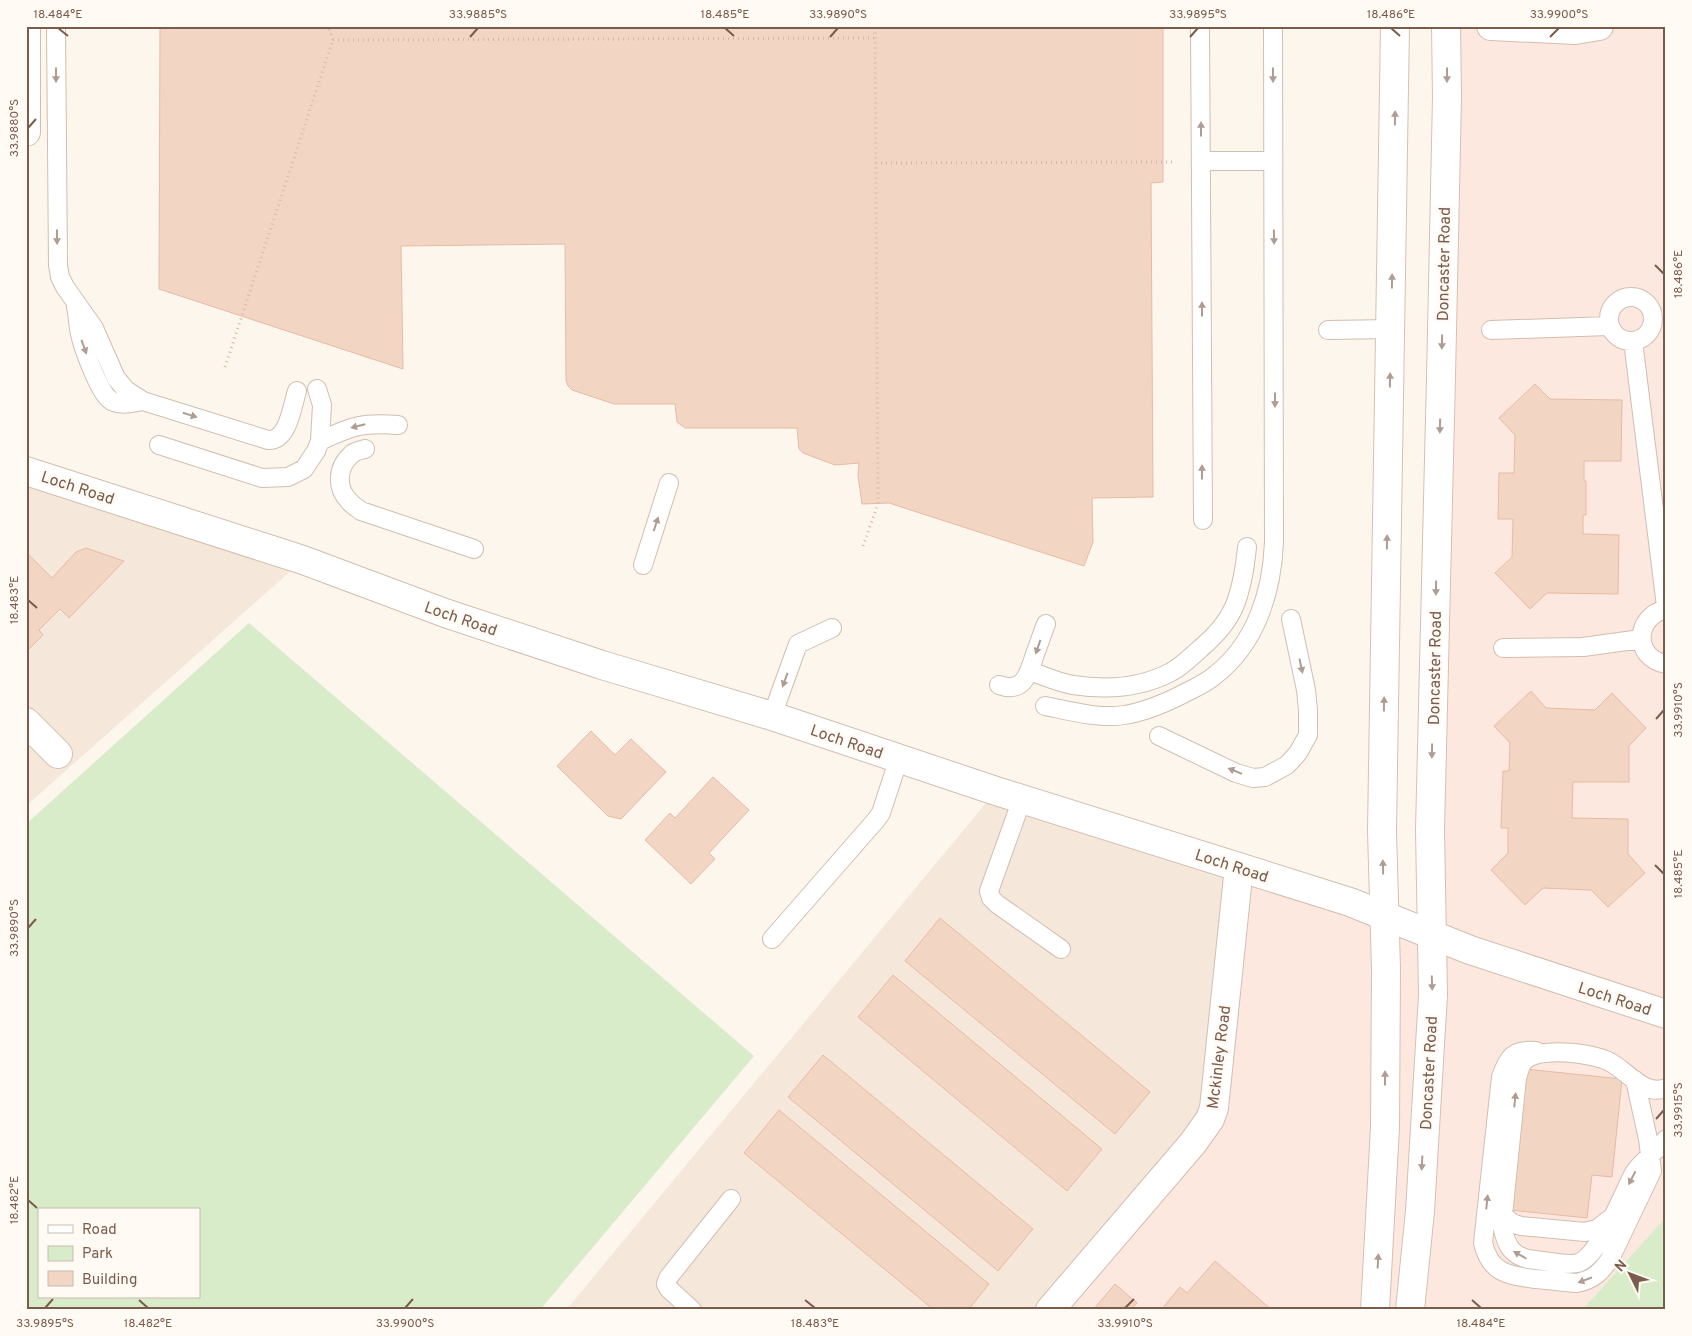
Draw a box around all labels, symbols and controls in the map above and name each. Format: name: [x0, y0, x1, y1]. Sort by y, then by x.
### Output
text: 18.484°E: [34, 7, 82, 23]
text: 33.9885°S: [449, 7, 507, 23]
text: 18.485°E: [701, 7, 749, 23]
text: 33.9890°S: [809, 7, 867, 23]
text: 33.9895°S: [1169, 7, 1227, 23]
text: 18.486°E: [1367, 7, 1415, 23]
text: 33.9900°S: [1530, 7, 1588, 23]
one-way arrow: [52, 67, 60, 83]
one-way arrow: [1269, 67, 1277, 83]
one-way arrow: [1443, 67, 1451, 83]
text: 33.9880°S: [7, 99, 23, 157]
one-way arrow: [1391, 110, 1399, 126]
one-way arrow: [1196, 121, 1204, 137]
street label: Doncaster Road: [1434, 207, 1456, 321]
one-way arrow: [53, 230, 61, 246]
one-way arrow: [1270, 230, 1278, 246]
text: 18.486°E: [1671, 250, 1687, 298]
one-way arrow: [1388, 272, 1396, 288]
one-way arrow: [1197, 301, 1205, 317]
one-way arrow: [1438, 335, 1446, 351]
one-way arrow: [81, 339, 88, 354]
one-way arrow: [1386, 371, 1394, 387]
one-way arrow: [1271, 392, 1279, 408]
one-way arrow: [183, 412, 198, 420]
one-way arrow: [1436, 418, 1444, 434]
one-way arrow: [350, 422, 365, 430]
one-way arrow: [1198, 463, 1206, 479]
street label: Loch Road: [38, 468, 117, 510]
one-way arrow: [653, 517, 660, 532]
one-way arrow: [1383, 534, 1391, 550]
text: 18.483°E: [7, 576, 23, 624]
one-way arrow: [1432, 581, 1440, 597]
street label: Loch Road: [421, 598, 500, 642]
street label: Doncaster Road: [1425, 611, 1447, 725]
one-way arrow: [1034, 640, 1041, 655]
one-way arrow: [1297, 659, 1305, 674]
one-way arrow: [781, 673, 789, 688]
text: 33.9910°S: [1671, 682, 1687, 738]
one-way arrow: [1381, 696, 1389, 712]
street label: Loch Road: [807, 721, 886, 765]
one-way arrow: [1428, 743, 1436, 759]
one-way arrow: [1228, 767, 1242, 775]
street label: Loch Road: [1192, 846, 1271, 888]
text: 18.485°E: [1671, 850, 1687, 898]
one-way arrow: [1379, 859, 1387, 875]
text: 33.9890°S: [7, 899, 23, 957]
one-way arrow: [1428, 976, 1436, 992]
street label: Loch Road: [1575, 979, 1654, 1021]
street label: Mckinley Road: [1204, 1004, 1236, 1110]
street label: Doncaster Road: [1417, 1016, 1443, 1131]
one-way arrow: [1381, 1070, 1389, 1086]
text: 33.9915°S: [1671, 1082, 1687, 1138]
one-way arrow: [1511, 1092, 1519, 1108]
one-way arrow: [1418, 1155, 1426, 1171]
one-way arrow: [1628, 1171, 1636, 1185]
text: 18.482°E: [7, 1176, 23, 1224]
one-way arrow: [1483, 1194, 1491, 1210]
legend: [38, 1208, 200, 1298]
text: Road: [82, 1221, 117, 1240]
text: Park: [82, 1245, 113, 1264]
north arrow: [1604, 1248, 1654, 1298]
one-way arrow: [1513, 1251, 1526, 1260]
one-way arrow: [1374, 1253, 1382, 1269]
text: N: [1612, 1257, 1631, 1276]
text: Building: [82, 1271, 137, 1290]
one-way arrow: [1578, 1277, 1593, 1284]
text: 33.9895°S: [16, 1316, 74, 1332]
text: 18.482°E: [124, 1316, 172, 1332]
text: 33.9900°S: [376, 1316, 434, 1332]
text: 18.483°E: [791, 1316, 839, 1332]
text: 33.9910°S: [1097, 1316, 1153, 1332]
text: 18.484°E: [1457, 1316, 1505, 1332]

